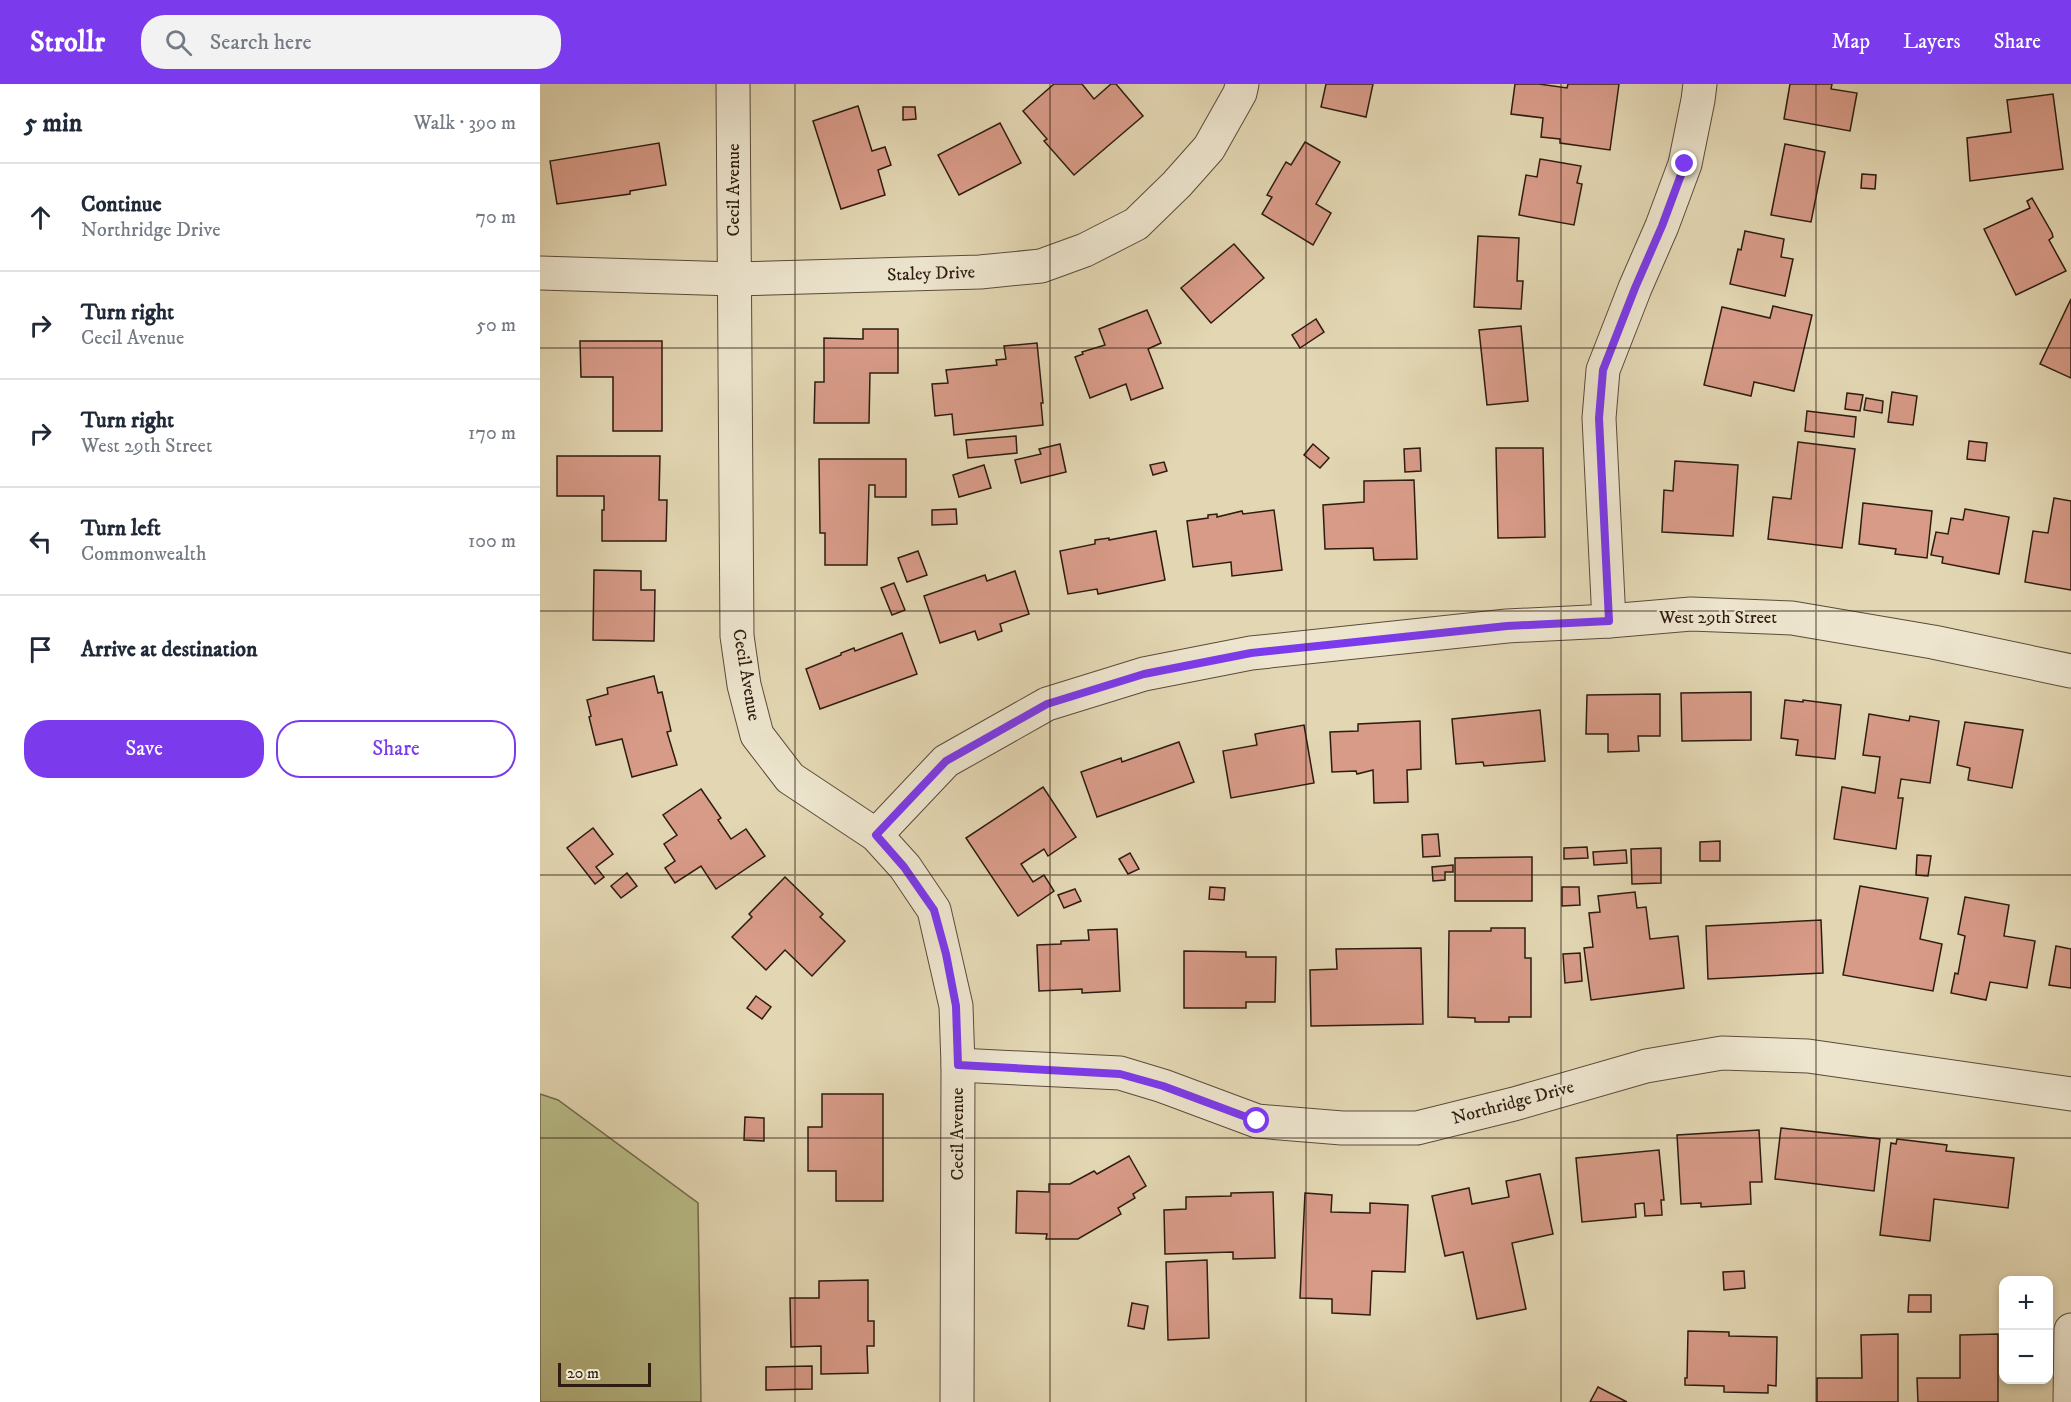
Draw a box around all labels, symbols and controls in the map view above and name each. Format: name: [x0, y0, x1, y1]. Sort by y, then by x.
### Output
search box: [141, 15, 561, 69]
text: Strollr: [30, 25, 105, 60]
icon: search: [162, 26, 195, 59]
text: Search here: [210, 29, 312, 56]
text: Map: [1831, 29, 1870, 55]
text: Layers: [1903, 29, 1961, 55]
text: Share: [1994, 29, 2041, 55]
text: 5 min: [24, 107, 82, 140]
text: Walk · 390 m: [414, 111, 516, 136]
street label: Cecil Avenue: [723, 144, 745, 236]
route end: [1671, 150, 1697, 176]
text: Continue: [81, 191, 162, 218]
icon: ahead: [24, 201, 57, 234]
text: 70 m: [475, 205, 516, 230]
text: Northridge Drive: [81, 218, 220, 243]
street label: Staley Drive: [887, 261, 975, 287]
text: Turn right: [81, 299, 174, 326]
icon: right: [24, 309, 57, 342]
text: 50 m: [476, 313, 516, 338]
text: Cecil Avenue: [81, 326, 184, 351]
text: Turn right: [81, 407, 174, 434]
icon: right: [24, 417, 57, 450]
text: 170 m: [468, 421, 516, 446]
text: West 29th Street: [81, 434, 212, 459]
text: Turn left: [81, 515, 161, 542]
icon: left: [24, 525, 57, 558]
text: 100 m: [468, 529, 516, 554]
text: Commonwealth: [81, 542, 206, 567]
street label: West 29th Street: [1658, 607, 1777, 629]
street label: Cecil Avenue: [727, 627, 765, 723]
icon: arrive: [24, 633, 57, 666]
text: Arrive at destination: [81, 636, 258, 663]
button: Save: [24, 720, 264, 778]
button: Share: [276, 720, 516, 778]
street label: Northridge Drive: [1450, 1076, 1576, 1130]
street label: Cecil Avenue: [947, 1088, 969, 1180]
route start: [1243, 1107, 1269, 1133]
map controls: [1999, 1276, 2053, 1384]
button: +: [1999, 1276, 2053, 1330]
button: −: [1999, 1330, 2053, 1384]
scale bar: [558, 1360, 651, 1388]
text: 20 m: [567, 1363, 599, 1383]

